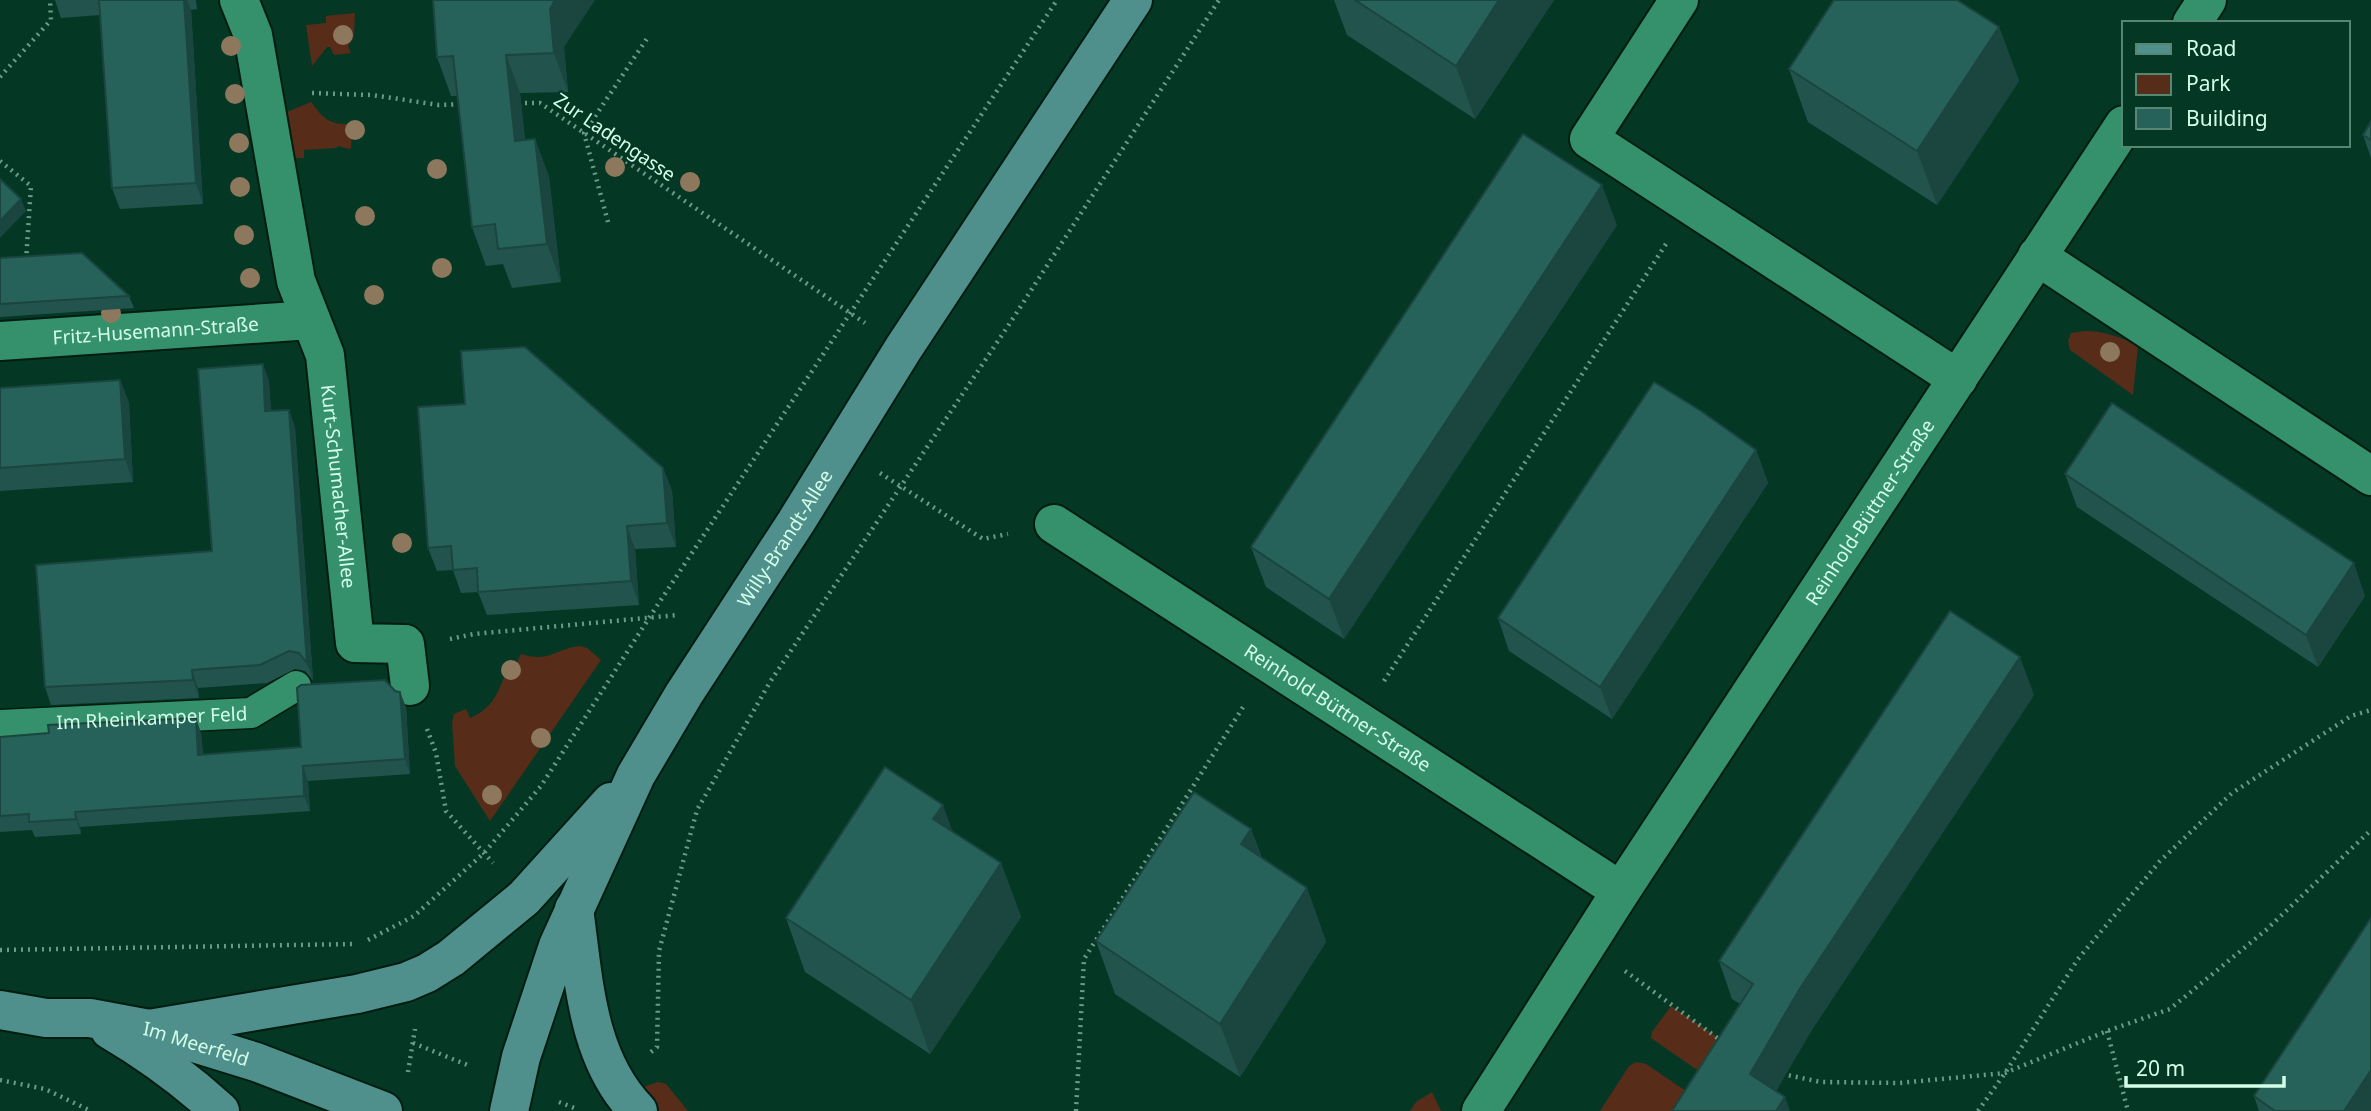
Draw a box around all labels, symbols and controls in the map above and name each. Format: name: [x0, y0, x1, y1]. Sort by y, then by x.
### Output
legend: [2122, 21, 2350, 147]
text: Road: [2186, 34, 2236, 62]
text: Park: [2186, 69, 2231, 97]
street label: Zur Ladengasse: [549, 87, 681, 187]
text: Building: [2186, 104, 2268, 132]
street label: Fritz-Husemann-Straße: [52, 311, 260, 350]
street label: Kurt-Schumacher-Allee: [315, 383, 362, 590]
street label: Reinhold-Büttner-Straße: [1799, 414, 1940, 610]
street label: Willy-Brandt-Allee: [731, 464, 838, 612]
street label: Reinhold-Büttner-Straße: [1239, 638, 1436, 778]
street label: Im Rheinkamper Feld: [56, 700, 248, 735]
street label: Im Meerfeld: [141, 1015, 252, 1072]
scale bar: [2126, 1044, 2284, 1088]
text: 20 m: [2136, 1054, 2185, 1082]

